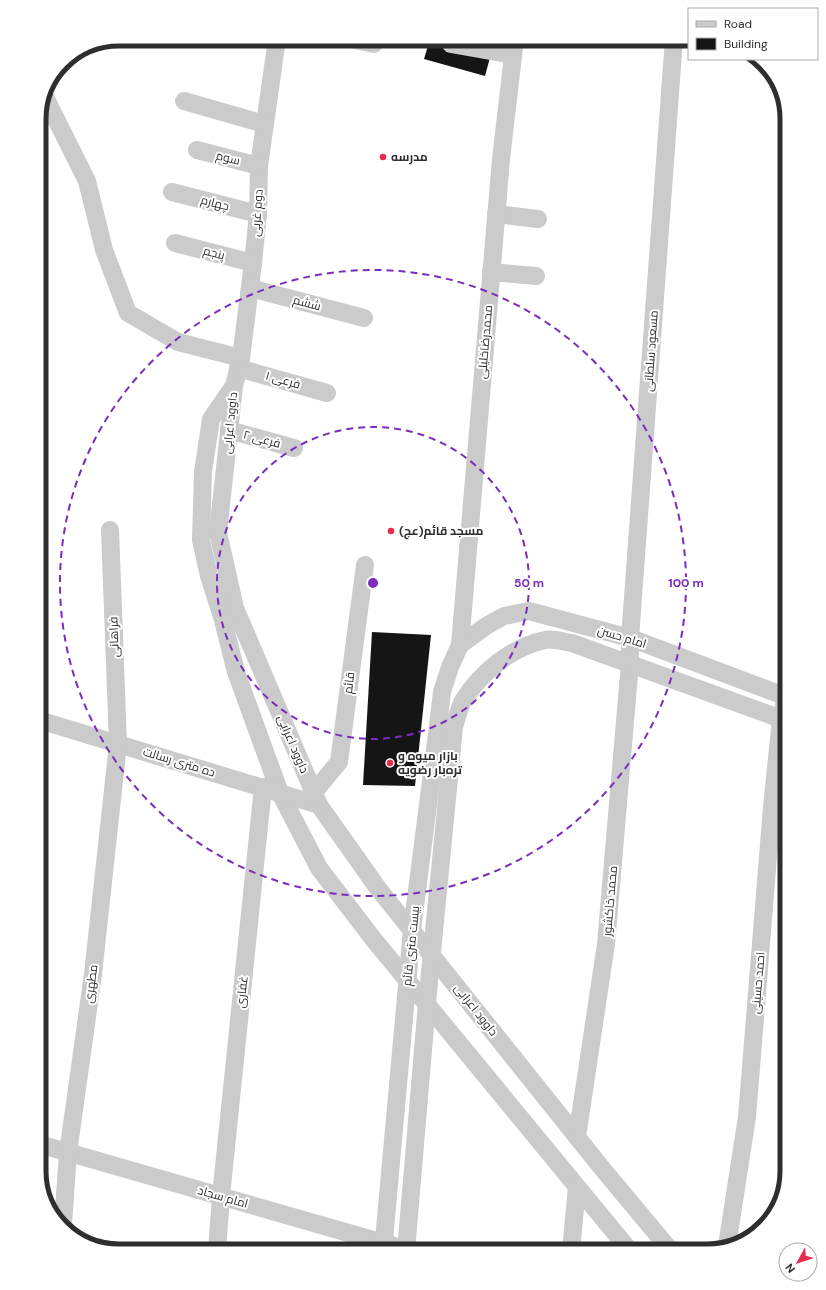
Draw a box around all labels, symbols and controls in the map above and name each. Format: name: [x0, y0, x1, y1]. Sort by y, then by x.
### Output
legend: [688, 8, 818, 60]
text: Road: [724, 16, 752, 32]
text: Building: [724, 36, 768, 52]
street label: سوم: [214, 147, 242, 169]
place label: مدرسه: [391, 149, 428, 165]
marker: مدرسه: [378, 152, 388, 162]
street label: دوم غربی: [247, 189, 267, 237]
street label: چهارم: [199, 192, 231, 215]
street label: پنجم: [201, 242, 227, 265]
street label: ششم: [291, 292, 323, 314]
street label: محمدرضاخلیلی: [474, 304, 496, 380]
street label: مسعود سلطانی: [640, 310, 662, 392]
street label: فرعی ۱: [264, 367, 302, 393]
street label: داوود اعرابی: [219, 391, 241, 455]
street label: فرعی ۲: [242, 426, 282, 452]
place label: مسجد قائم(عج): [399, 523, 484, 540]
marker: مسجد قائم(عج): [386, 526, 396, 536]
text: 50 m: [514, 575, 544, 591]
text: 100 m: [668, 575, 704, 591]
centre of rings: [366, 576, 380, 590]
street label: فراهانی: [105, 616, 123, 658]
street label: امام حسن: [596, 622, 648, 652]
street label: قائم: [340, 671, 358, 695]
street label: داوود اعرابی: [274, 712, 313, 776]
street label: ده متری رسالت: [141, 743, 217, 781]
place label: بازار میوه و تره‌بار رضویه: [398, 748, 463, 778]
marker: بازار میوه و تره‌بار رضویه: [385, 758, 395, 768]
street label: محمد خاکشور: [599, 865, 621, 938]
street label: بیست متری قائم: [399, 905, 423, 987]
street label: احمد حسینی: [747, 951, 769, 1015]
street label: مطهری: [81, 964, 101, 1004]
street label: غفاری: [232, 975, 252, 1009]
street label: داوود اعرابی: [451, 981, 502, 1040]
street label: امام سجاد: [196, 1182, 250, 1212]
north arrow: [778, 1242, 818, 1282]
text: N: [782, 1261, 798, 1276]

